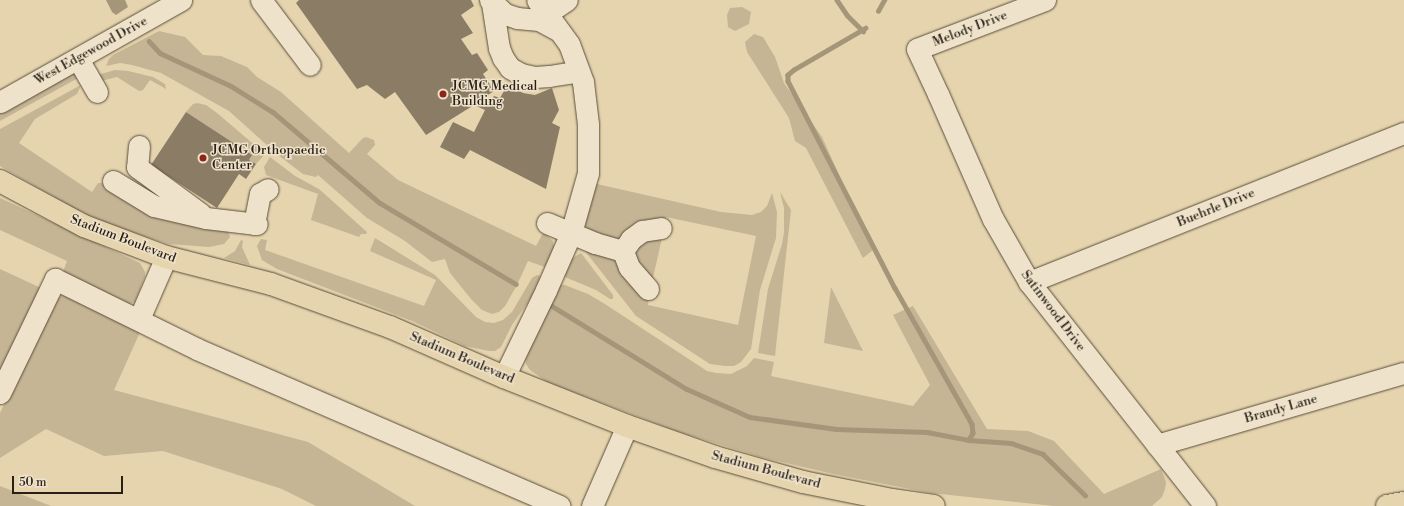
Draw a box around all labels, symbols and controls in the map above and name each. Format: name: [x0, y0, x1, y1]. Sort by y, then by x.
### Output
street label: Melody Drive: [930, 8, 1010, 50]
street label: West Edgewood Drive: [32, 13, 150, 89]
place label: JCMG Medical Building: [452, 79, 537, 110]
marker: JCMG Medical Building: [437, 88, 449, 100]
place label: JCMG Orthopaedic Center: [212, 143, 326, 174]
marker: JCMG Orthopaedic Center: [197, 152, 209, 164]
street label: Buehrle Drive: [1175, 185, 1257, 231]
street label: Stadium Boulevard: [68, 212, 178, 266]
street label: Satinwood Drive: [1018, 267, 1088, 355]
street label: Stadium Boulevard: [407, 329, 517, 387]
street label: Brandy Lane: [1243, 391, 1319, 427]
street label: Stadium Boulevard: [710, 448, 822, 492]
scale bar: [14, 468, 125, 494]
text: 50 m: [19, 475, 47, 490]

